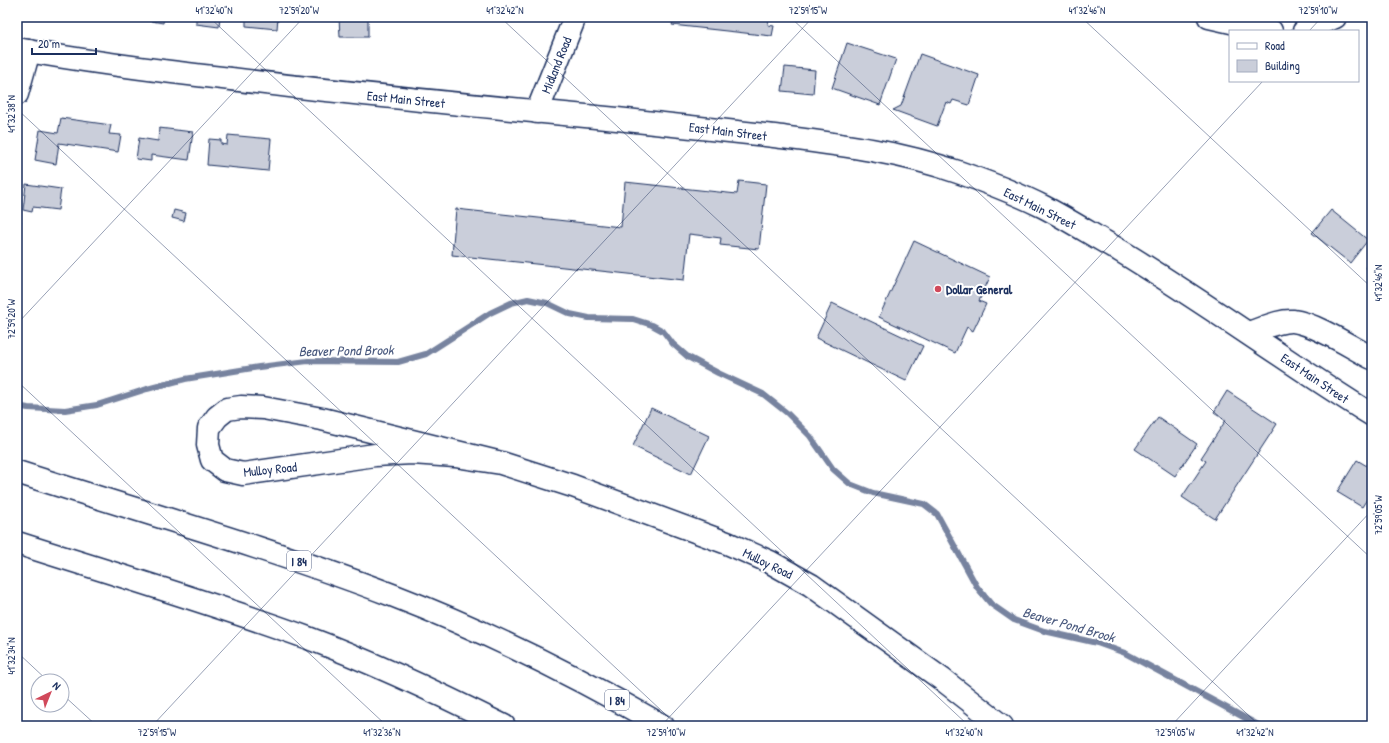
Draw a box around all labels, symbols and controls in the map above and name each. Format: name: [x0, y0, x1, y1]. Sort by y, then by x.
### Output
text: 41°32'40"N: [195, 4, 233, 17]
text: 72°59'20"W: [279, 4, 320, 17]
text: 41°32'42"N: [486, 4, 524, 17]
text: 72°59'15"W: [789, 4, 828, 17]
text: 41°32'46"N: [1069, 4, 1105, 17]
text: 72°59'10"W: [1299, 4, 1338, 17]
scale bar: [32, 30, 96, 56]
legend: [1229, 30, 1359, 82]
street label: Midland Road: [537, 34, 575, 96]
text: 20 m: [38, 35, 60, 52]
text: Road: [1265, 37, 1285, 54]
text: Building: [1265, 57, 1300, 74]
street label: East Main Street: [366, 86, 446, 112]
text: 41°32'38"N: [5, 95, 18, 133]
street label: East Main Street: [688, 117, 768, 145]
street label: East Main Street: [1001, 183, 1080, 233]
text: 41°32'46"N: [1372, 265, 1385, 301]
place label: Dollar General: [946, 280, 1013, 298]
marker: Dollar General: [933, 284, 943, 294]
text: 72°59'20"W: [5, 298, 18, 339]
water label: Beaver Pond Brook: [298, 340, 395, 360]
street label: East Main Street: [1278, 349, 1353, 408]
street label: Mulloy Road: [242, 457, 298, 481]
text: 72°59'05"W: [1372, 494, 1385, 535]
street label: Mulloy Road: [740, 543, 796, 583]
road number: I 84: [287, 551, 311, 571]
water label: Beaver Pond Brook: [1021, 602, 1118, 647]
text: 41°32'34"N: [5, 637, 18, 675]
north arrow: [30, 673, 70, 713]
text: N: [50, 679, 64, 693]
road number: I 84: [605, 690, 629, 710]
text: 72°59'15"W: [138, 726, 177, 739]
text: 41°32'36"N: [363, 726, 401, 739]
text: 72°59'10"W: [647, 726, 686, 739]
text: 41°32'40"N: [945, 726, 983, 739]
text: 72°59'05"W: [1155, 726, 1196, 739]
text: 41°32'42"N: [1236, 726, 1274, 739]

